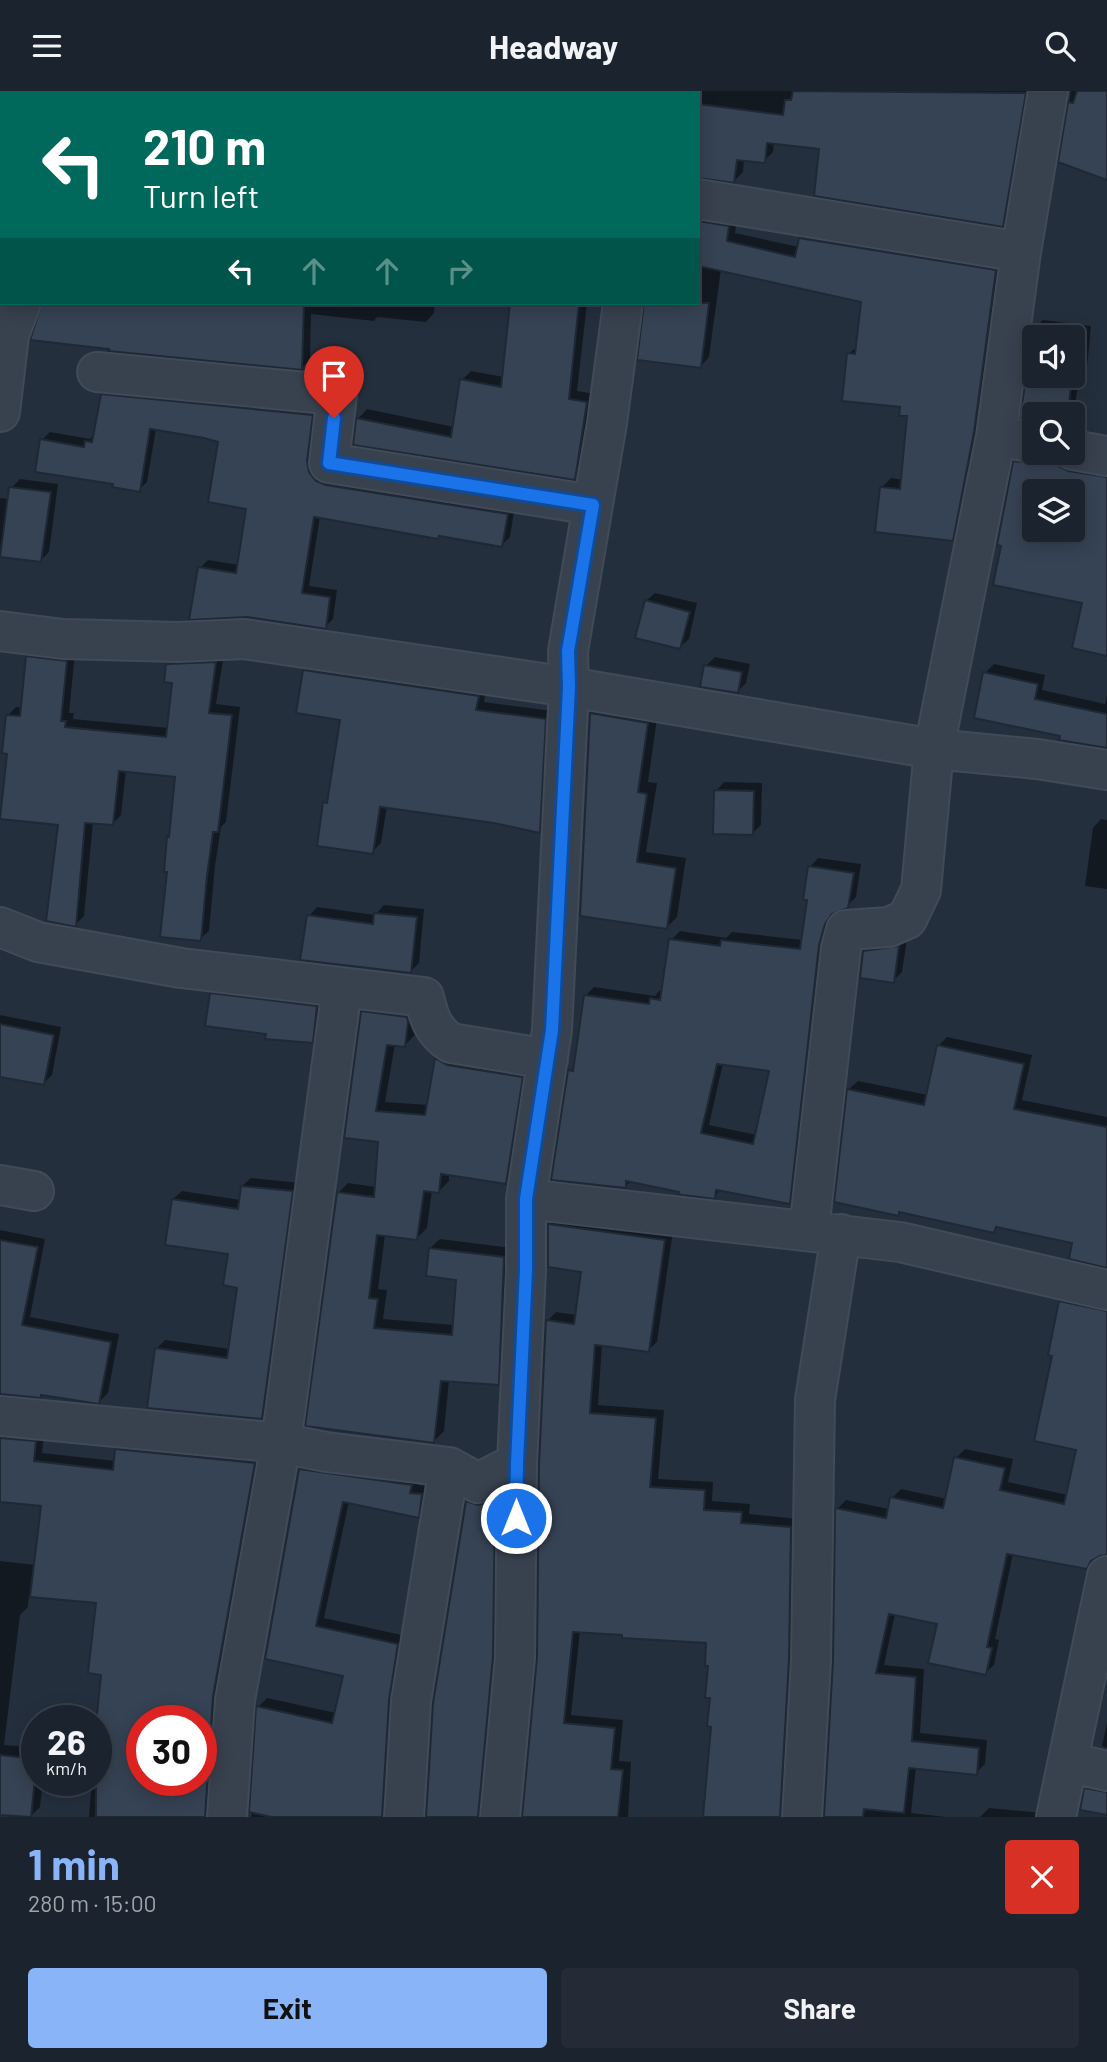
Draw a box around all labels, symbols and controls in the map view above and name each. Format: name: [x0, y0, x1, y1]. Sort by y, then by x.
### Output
icon: menu: [28, 27, 66, 65]
text: Headway: [489, 27, 618, 65]
icon: search: [1041, 27, 1079, 65]
text: 210 m: [143, 116, 266, 175]
icon: left: [28, 119, 119, 210]
text: Turn left: [143, 176, 260, 214]
icon: left: [222, 252, 260, 290]
icon: ahead: [295, 252, 333, 290]
icon: ahead: [368, 252, 406, 290]
icon: right: [441, 252, 479, 290]
map controls: [1022, 325, 1085, 542]
button: sound: [1022, 325, 1085, 388]
pin: [304, 346, 364, 418]
icon: arrive: [315, 357, 353, 395]
button: search: [1022, 402, 1085, 465]
button: layers: [1022, 479, 1085, 542]
position arrow: [479, 1481, 553, 1555]
speed limit sign: 30: [126, 1705, 217, 1796]
text: 26: [47, 1720, 86, 1762]
text: km/h: [46, 1757, 87, 1779]
text: 1 min: [28, 1838, 120, 1888]
button: close: [1005, 1840, 1079, 1914]
text: 280 m · 15:00: [28, 1889, 157, 1917]
button: Exit: [28, 1968, 547, 2048]
button: Share: [561, 1968, 1079, 2048]

